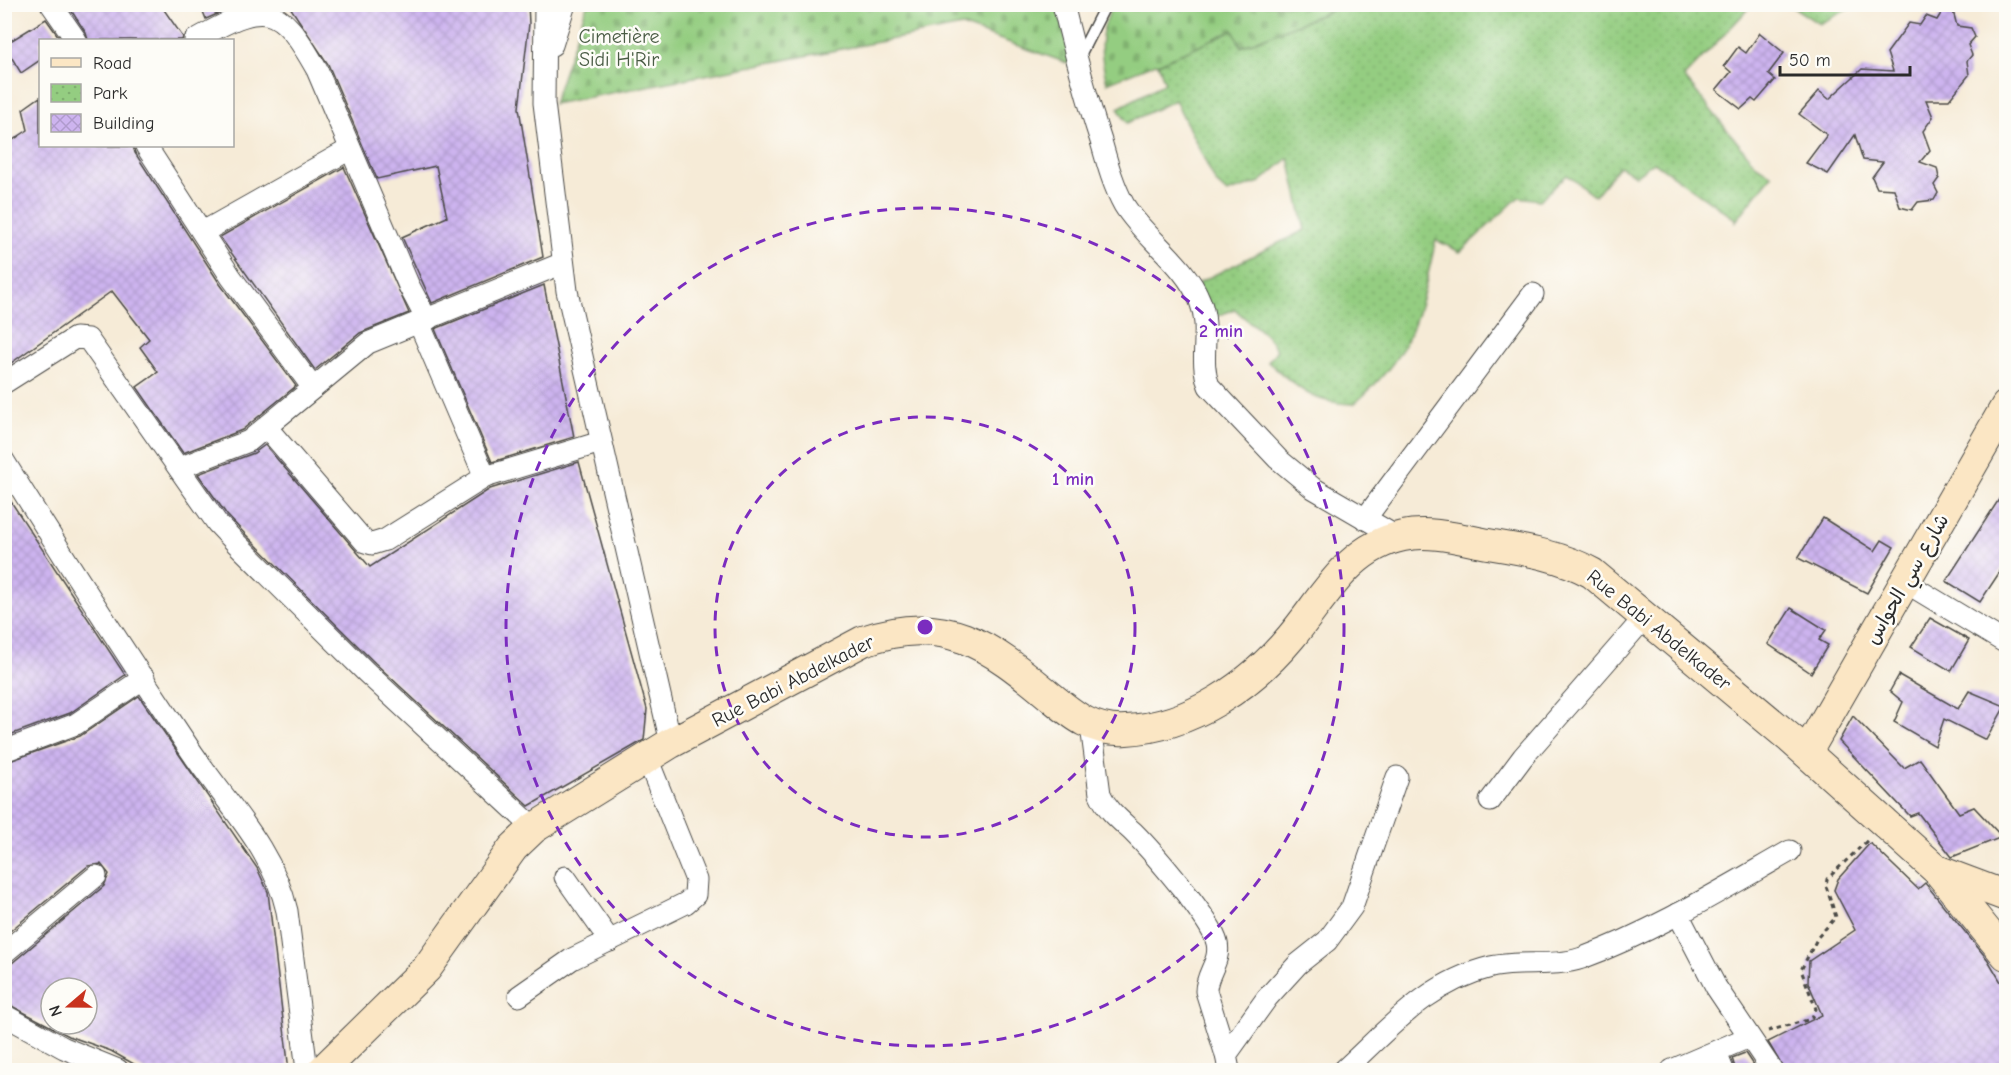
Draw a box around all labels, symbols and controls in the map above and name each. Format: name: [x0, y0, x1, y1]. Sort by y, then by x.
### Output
park label: Cimetière Sidi H'Rir: [578, 25, 660, 71]
legend: [39, 39, 234, 147]
scale bar: [1780, 39, 1910, 77]
text: 50 m: [1789, 50, 1831, 71]
text: Road: [93, 53, 132, 74]
text: Park: [93, 83, 128, 104]
text: Building: [93, 113, 155, 134]
text: 2 min: [1199, 321, 1243, 342]
text: 1 min: [1052, 469, 1094, 490]
street label: شارع سي الحواس: [1860, 510, 1959, 651]
street label: Rue Babi Abdelkader: [1582, 565, 1736, 695]
centre of rings: [915, 617, 935, 637]
street label: Rue Babi Abdelkader: [708, 630, 878, 732]
north arrow: [39, 976, 99, 1036]
text: N: [46, 1003, 66, 1019]

